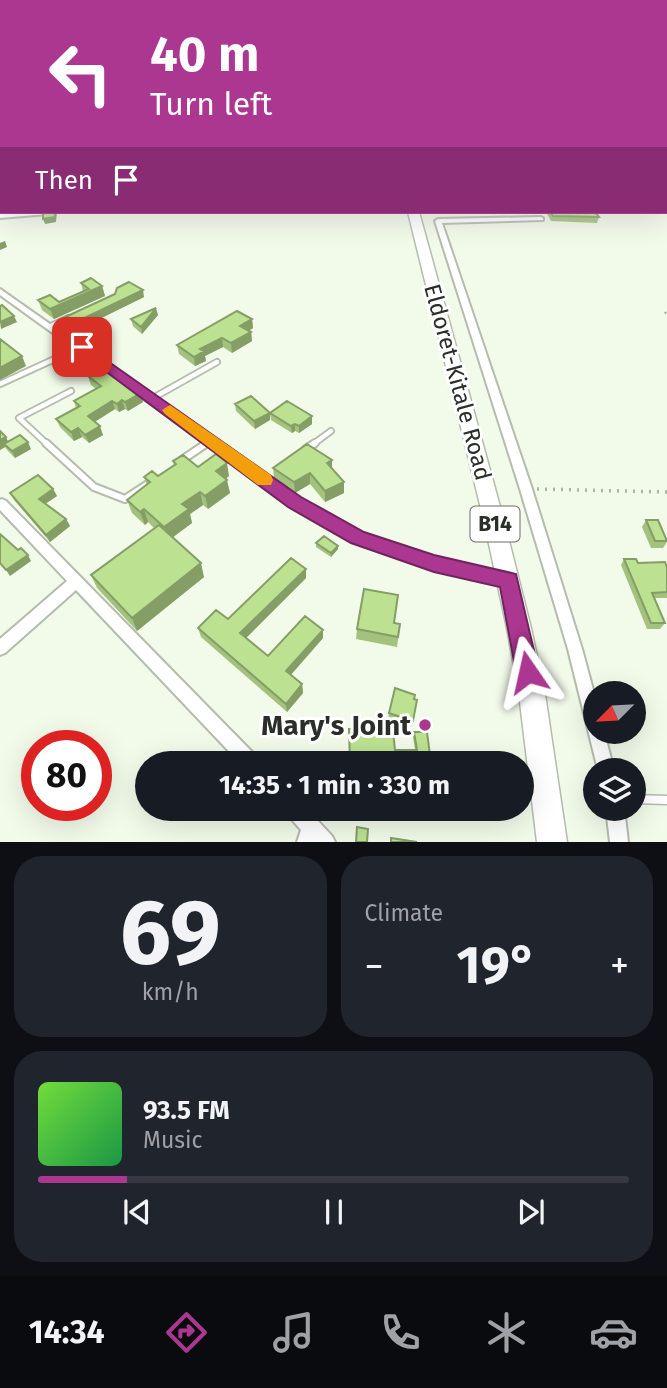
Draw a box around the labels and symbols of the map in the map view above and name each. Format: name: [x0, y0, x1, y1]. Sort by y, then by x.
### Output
street label: Eldoret-Kitale Road: [418, 281, 498, 483]
pin: [52, 317, 112, 377]
road number: B14: [470, 506, 520, 542]
position arrow: [491, 635, 565, 709]
north arrow: [583, 681, 646, 744]
place label: Mary's Joint: [261, 709, 412, 742]
marker: Mary's Joint: [417, 717, 433, 733]
speed limit sign: 80: [21, 730, 112, 821]

